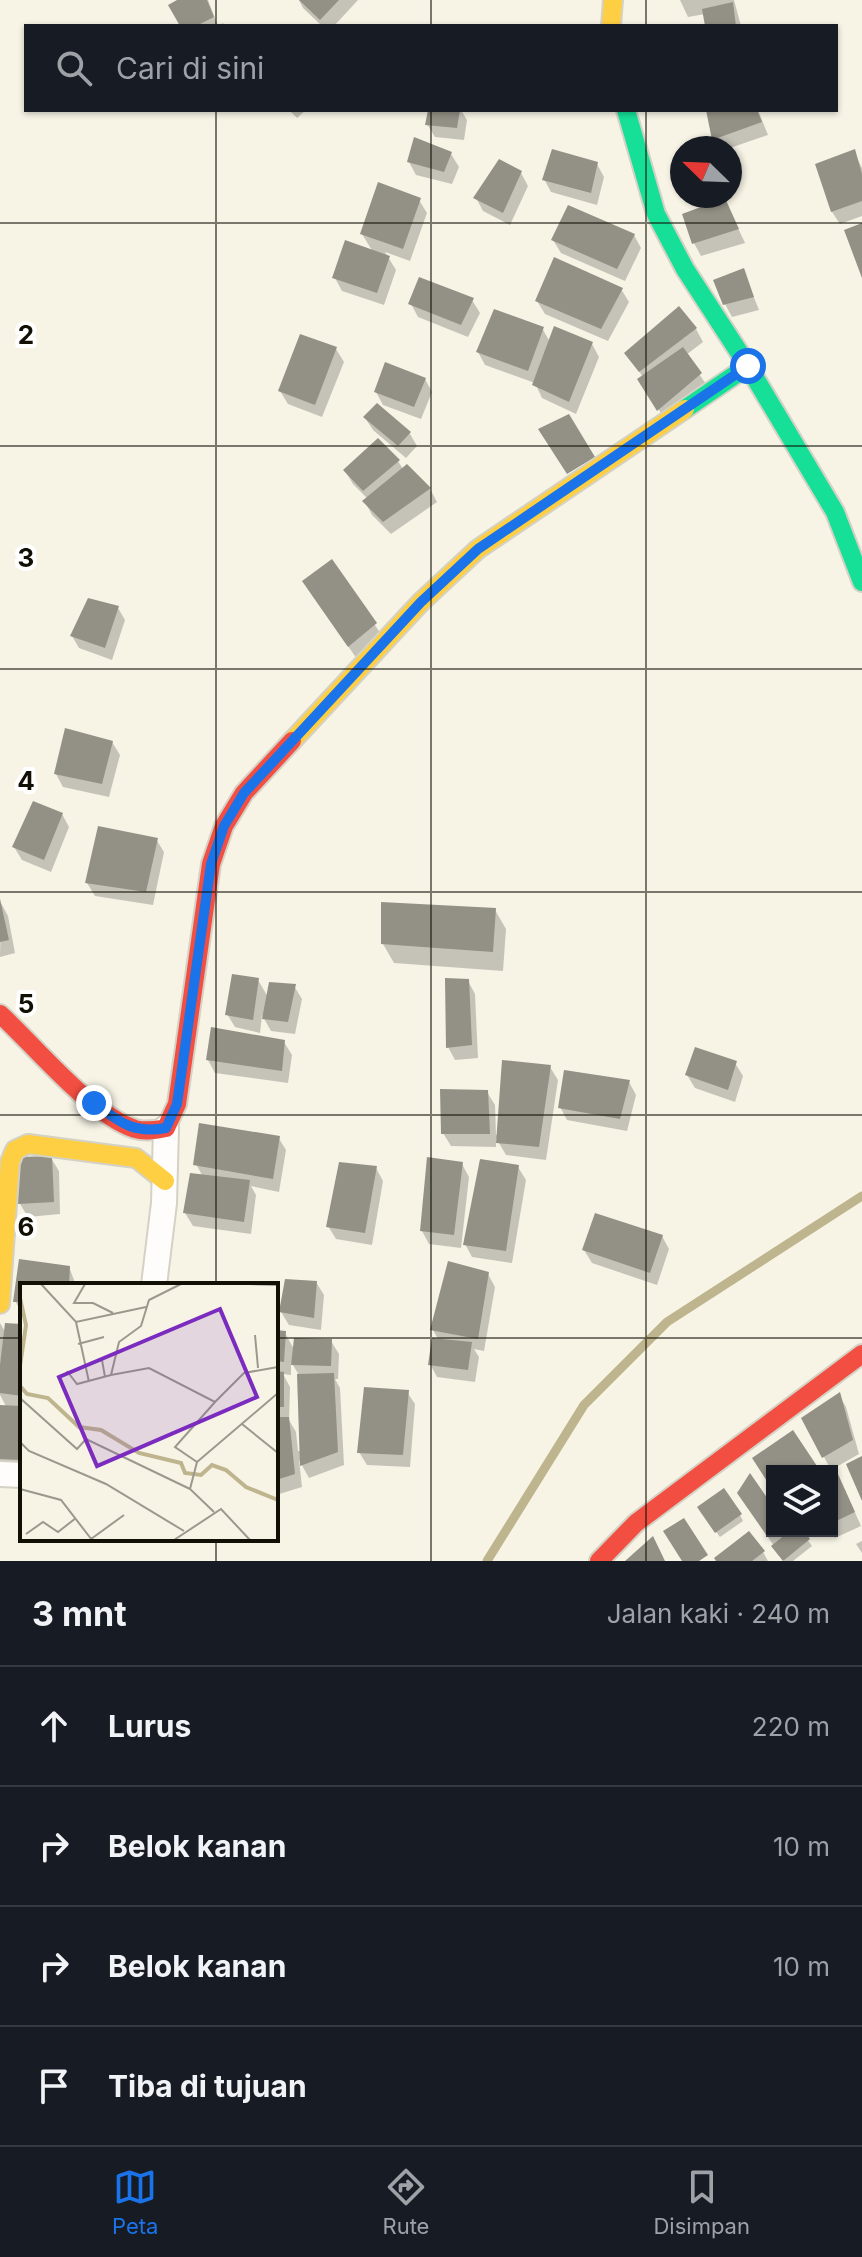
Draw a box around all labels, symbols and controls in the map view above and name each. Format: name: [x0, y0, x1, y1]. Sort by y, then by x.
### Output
search box: [24, 24, 838, 112]
icon: search: [52, 46, 96, 90]
text: Cari di sini: [116, 50, 264, 86]
north arrow: [670, 136, 742, 208]
text: 2: [18, 319, 34, 350]
route start: [730, 348, 766, 384]
text: 3: [18, 542, 34, 573]
text: 4: [17, 765, 35, 796]
text: 5: [18, 988, 34, 1019]
route end: [76, 1085, 112, 1121]
text: 6: [18, 1211, 34, 1242]
inset map: [20, 1283, 278, 1541]
map controls: [766, 1465, 838, 1537]
button: layers: [766, 1465, 838, 1537]
text: 3 mnt: [32, 1593, 127, 1634]
text: Jalan kaki · 240 m: [607, 1598, 830, 1629]
icon: ahead: [32, 1704, 76, 1748]
text: Lurus: [108, 1708, 191, 1744]
text: 220 m: [752, 1711, 830, 1742]
icon: right: [32, 1824, 76, 1868]
text: Belok kanan: [108, 1828, 286, 1864]
text: 10 m: [773, 1831, 830, 1862]
icon: right: [32, 1944, 76, 1988]
text: Belok kanan: [108, 1948, 286, 1984]
text: 10 m: [773, 1951, 830, 1982]
icon: arrive: [32, 2064, 76, 2108]
text: Tiba di tujuan: [108, 2068, 307, 2104]
tab: Peta: [112, 2165, 158, 2239]
tab: Rute: [382, 2165, 429, 2239]
tab: Disimpan: [653, 2165, 750, 2239]

